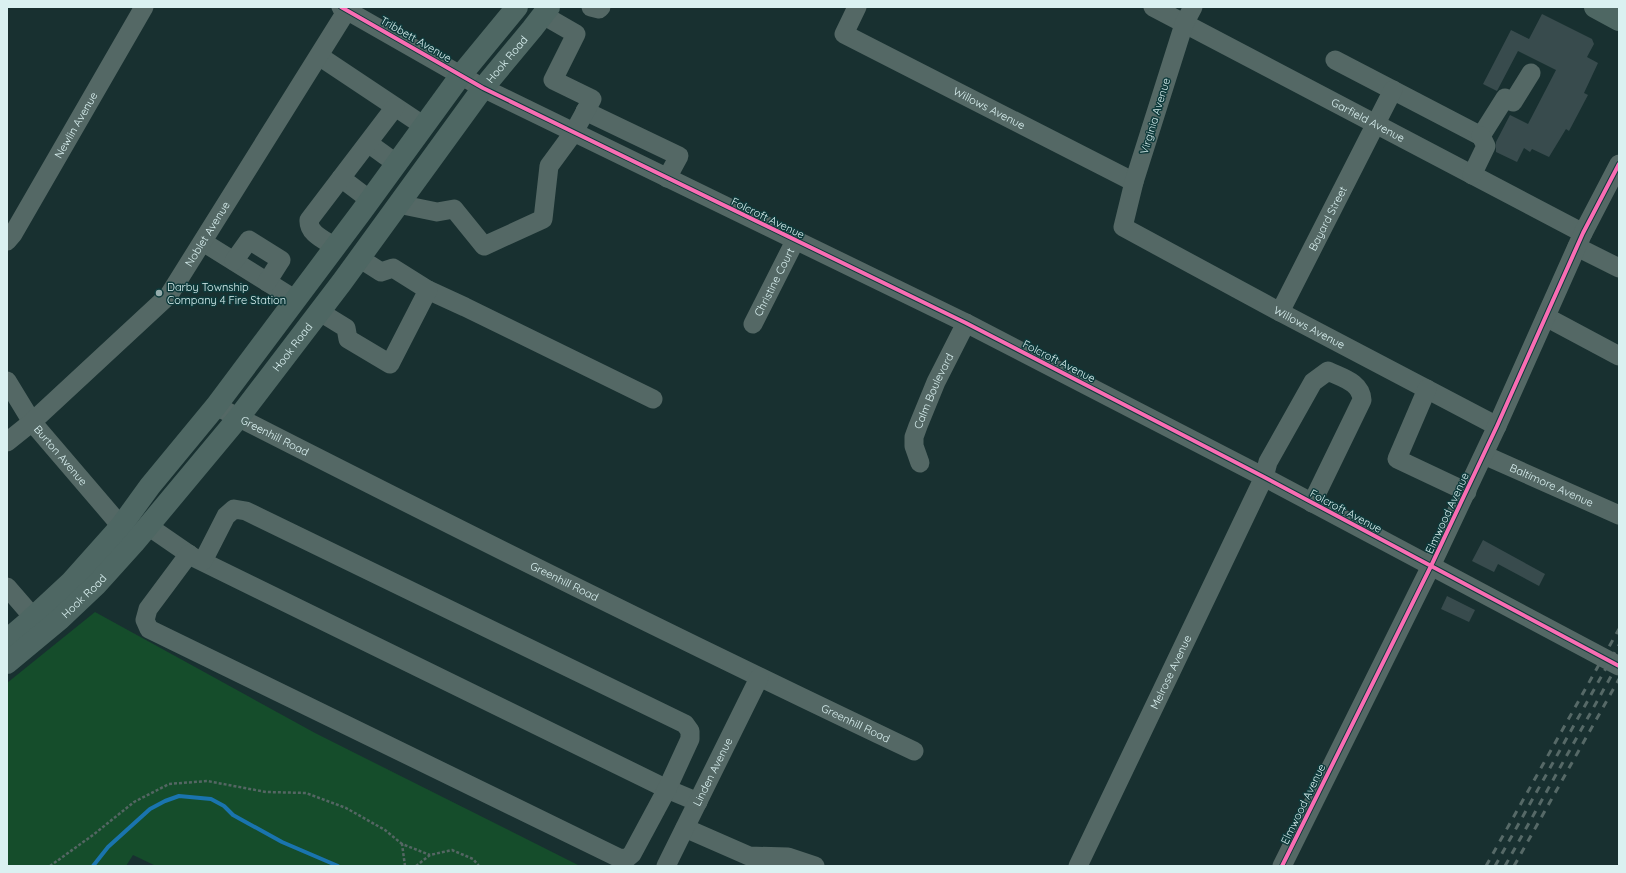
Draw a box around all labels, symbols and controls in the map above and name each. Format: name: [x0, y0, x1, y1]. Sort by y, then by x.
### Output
street label: Tribbett Avenue: [378, 13, 454, 65]
street label: Hook Road: [483, 33, 531, 86]
street label: Virginia Avenue: [1137, 76, 1173, 156]
street label: Willows Avenue: [951, 84, 1027, 132]
street label: Newlin Avenue: [51, 89, 101, 161]
street label: Garfield Avenue: [1329, 95, 1407, 145]
street label: Bayard Street: [1305, 184, 1350, 253]
street label: Folcroft Avenue: [729, 194, 807, 242]
street label: Noblet Avenue: [182, 199, 233, 269]
street label: Christine Court: [751, 245, 798, 319]
place label: Darby Township Company 4 Fire Station: [167, 280, 286, 307]
marker: Darby Township Company 4 Fire Station: [154, 288, 164, 298]
street label: Willows Avenue: [1271, 303, 1347, 352]
street label: Hook Road: [269, 320, 315, 374]
street label: Folcroft Avenue: [1020, 337, 1098, 385]
street label: Calm Boulevard: [911, 351, 956, 431]
street label: Greenhill Road: [238, 413, 311, 459]
street label: Burton Avenue: [31, 422, 90, 488]
street label: Baltimore Avenue: [1508, 460, 1596, 510]
street label: Elmwood Avenue: [1422, 470, 1472, 556]
street label: Folcroft Avenue: [1307, 486, 1385, 536]
street label: Greenhill Road: [528, 559, 601, 604]
street label: Hook Road: [58, 571, 110, 621]
street label: Melrose Avenue: [1147, 633, 1194, 711]
street label: Greenhill Road: [819, 701, 892, 746]
street label: Linden Avenue: [690, 735, 735, 808]
street label: Elmwood Avenue: [1277, 762, 1329, 846]

